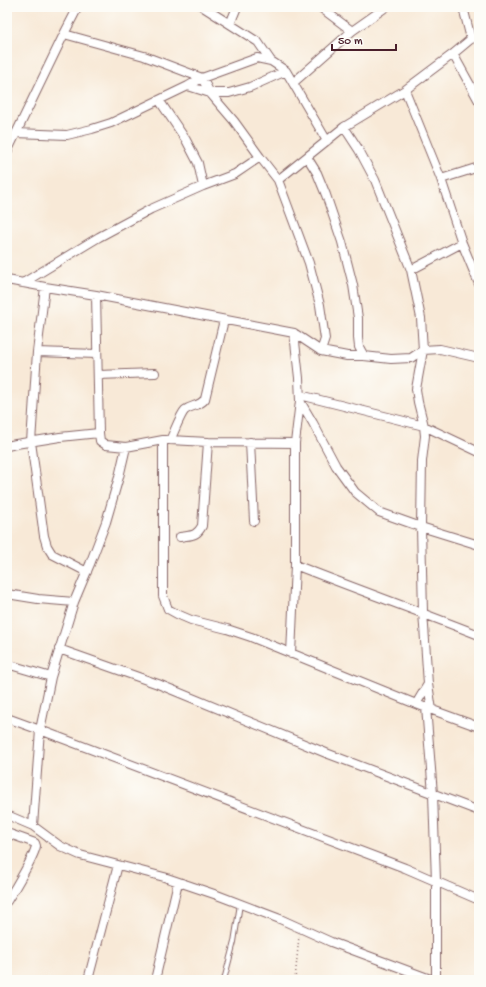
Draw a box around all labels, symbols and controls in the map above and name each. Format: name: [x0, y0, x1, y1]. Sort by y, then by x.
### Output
scale bar: [332, 26, 396, 52]
text: 50 m: [338, 35, 363, 49]

